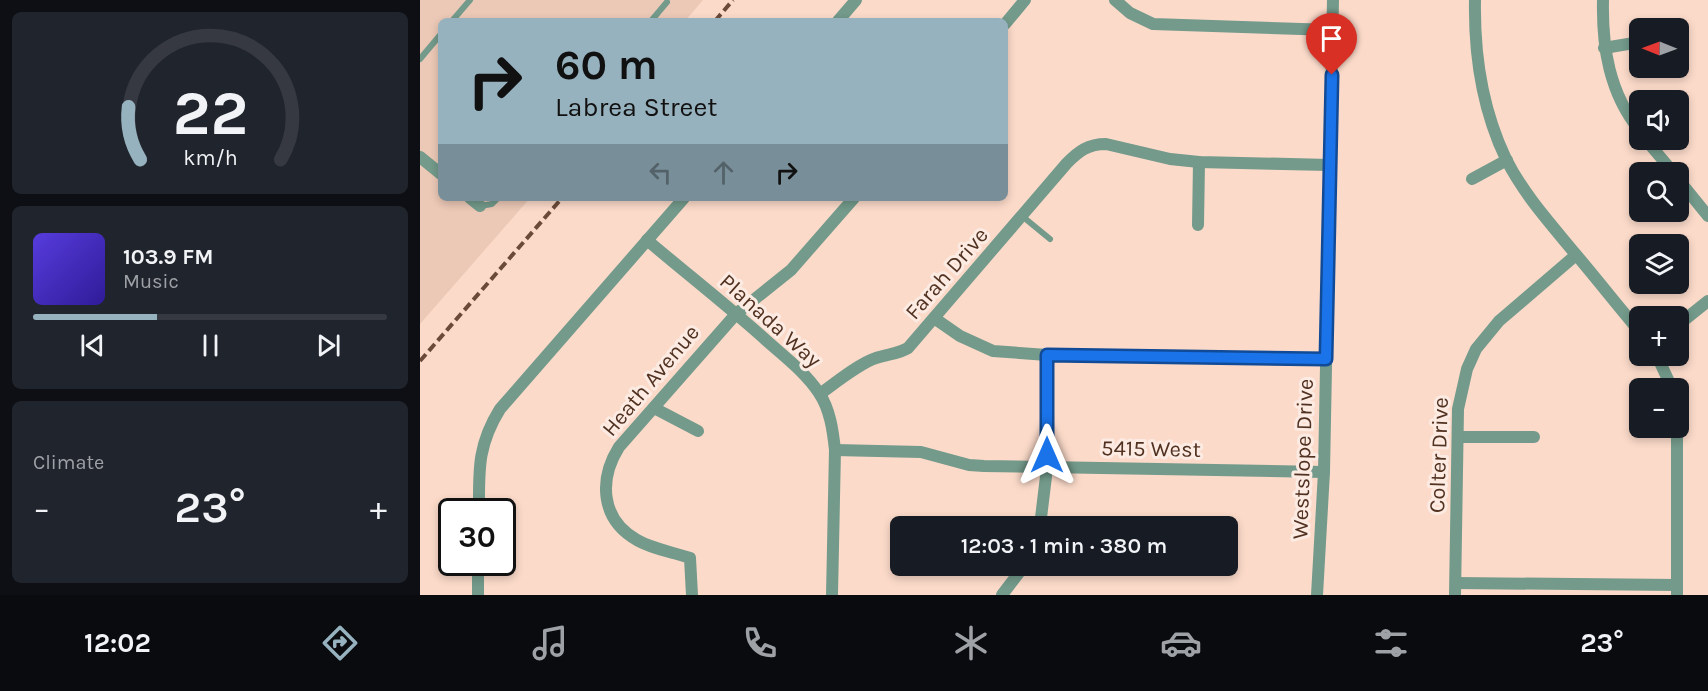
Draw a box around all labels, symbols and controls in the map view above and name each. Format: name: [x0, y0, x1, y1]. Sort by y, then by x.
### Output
pin: [1306, 13, 1357, 75]
north arrow: [1629, 18, 1689, 78]
map controls: [1629, 18, 1689, 438]
icon: arrive: [1315, 22, 1348, 55]
text: 60 m: [555, 40, 658, 90]
icon: right: [456, 42, 534, 120]
text: 22: [172, 77, 248, 150]
button: sound: [1629, 90, 1689, 150]
text: Labrea Street: [555, 91, 718, 123]
text: km/h: [183, 146, 237, 171]
icon: left: [644, 156, 677, 189]
icon: ahead: [707, 156, 740, 189]
icon: right: [770, 156, 803, 189]
button: search: [1629, 162, 1689, 222]
street label: Farah Drive: [900, 222, 994, 325]
button: layers: [1629, 234, 1689, 294]
text: 103.9 FM: [123, 244, 213, 270]
street label: Planada Way: [714, 268, 826, 373]
text: Music: [123, 270, 179, 293]
button: +: [1629, 306, 1689, 366]
street label: Heath Avenue: [597, 320, 705, 442]
icon: previous: [76, 329, 109, 362]
icon: pause: [194, 329, 227, 362]
icon: next: [312, 329, 345, 362]
street label: Westslope Drive: [1287, 378, 1319, 540]
button: −: [1629, 378, 1689, 438]
street label: Colter Drive: [1424, 397, 1454, 513]
position arrow: [1015, 423, 1079, 487]
street label: 5415 West: [1101, 435, 1201, 463]
text: Climate: [33, 451, 104, 474]
text: 23°: [174, 481, 246, 533]
text: −: [33, 489, 50, 527]
text: +: [370, 489, 387, 527]
speed limit sign: 30: [438, 498, 516, 576]
text: 12:03 · 1 min · 380 m: [961, 533, 1167, 559]
icon: directions: [319, 622, 361, 664]
icon: music: [529, 622, 571, 664]
icon: phone: [739, 622, 781, 664]
icon: climate: [950, 622, 992, 664]
icon: car: [1160, 622, 1202, 664]
icon: filters: [1370, 622, 1412, 664]
text: 12:02: [84, 627, 151, 659]
text: 23°: [1580, 627, 1624, 659]

